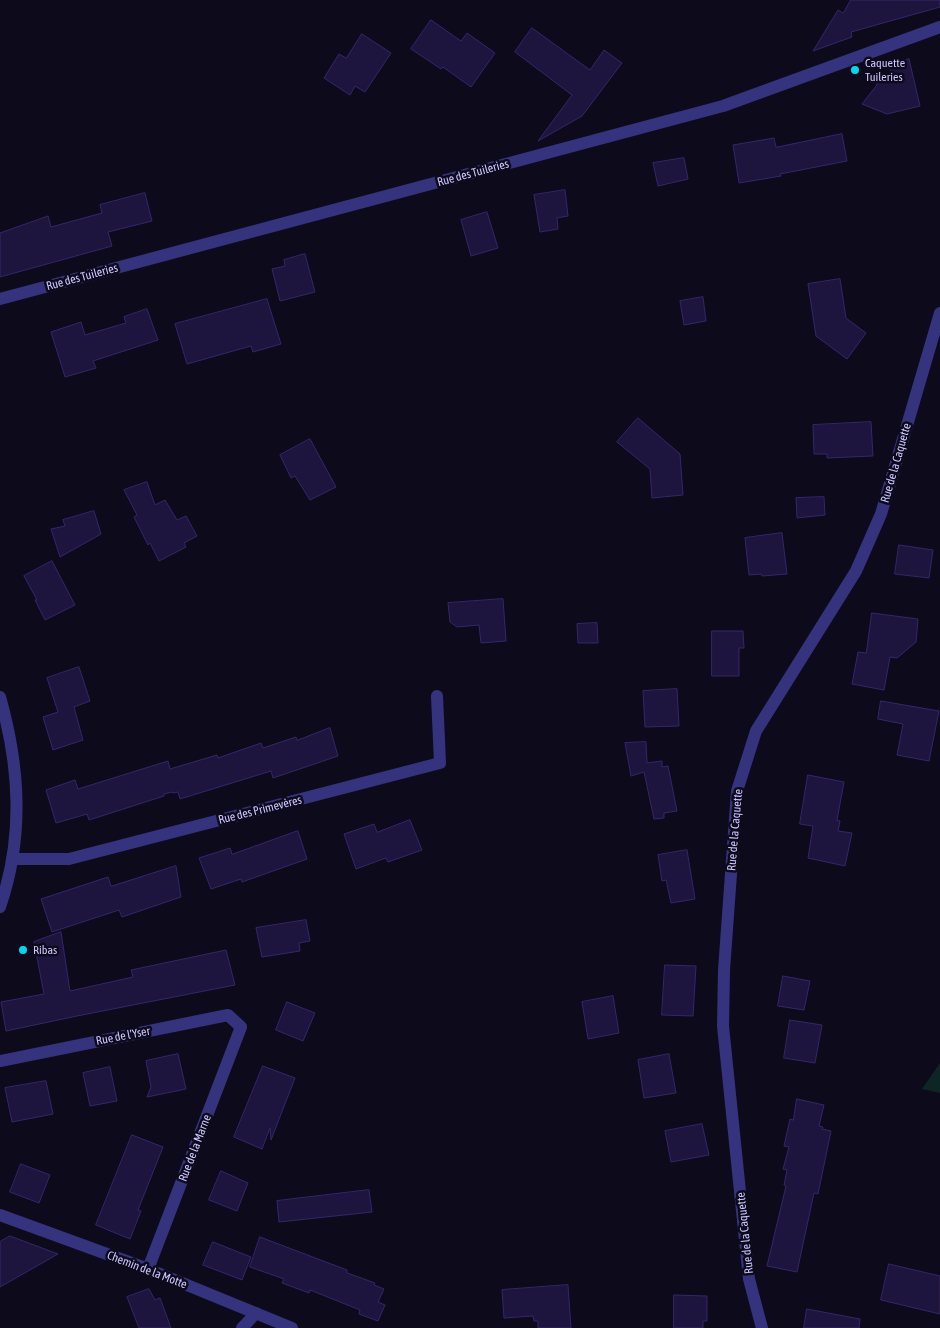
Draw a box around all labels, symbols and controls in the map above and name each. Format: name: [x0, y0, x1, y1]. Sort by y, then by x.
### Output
place label: Caquette Tuileries: [865, 56, 905, 84]
marker: Caquette Tuileries: [849, 64, 861, 76]
street label: Rue des Tuileries: [436, 157, 510, 189]
street label: Rue des Tuileries: [45, 261, 119, 293]
street label: Rue de la Caquette: [878, 421, 914, 505]
street label: Rue de la Caquette: [724, 788, 746, 872]
street label: Rue des Primevères: [217, 793, 303, 827]
place label: Ribas: [33, 943, 57, 957]
marker: Ribas: [17, 944, 29, 956]
street label: Rue de l'Yser: [95, 1024, 151, 1048]
street label: Rue de la Marne: [176, 1113, 214, 1183]
street label: Rue de la Caquette: [734, 1191, 756, 1275]
street label: Chemin de la Motte: [105, 1248, 189, 1292]

